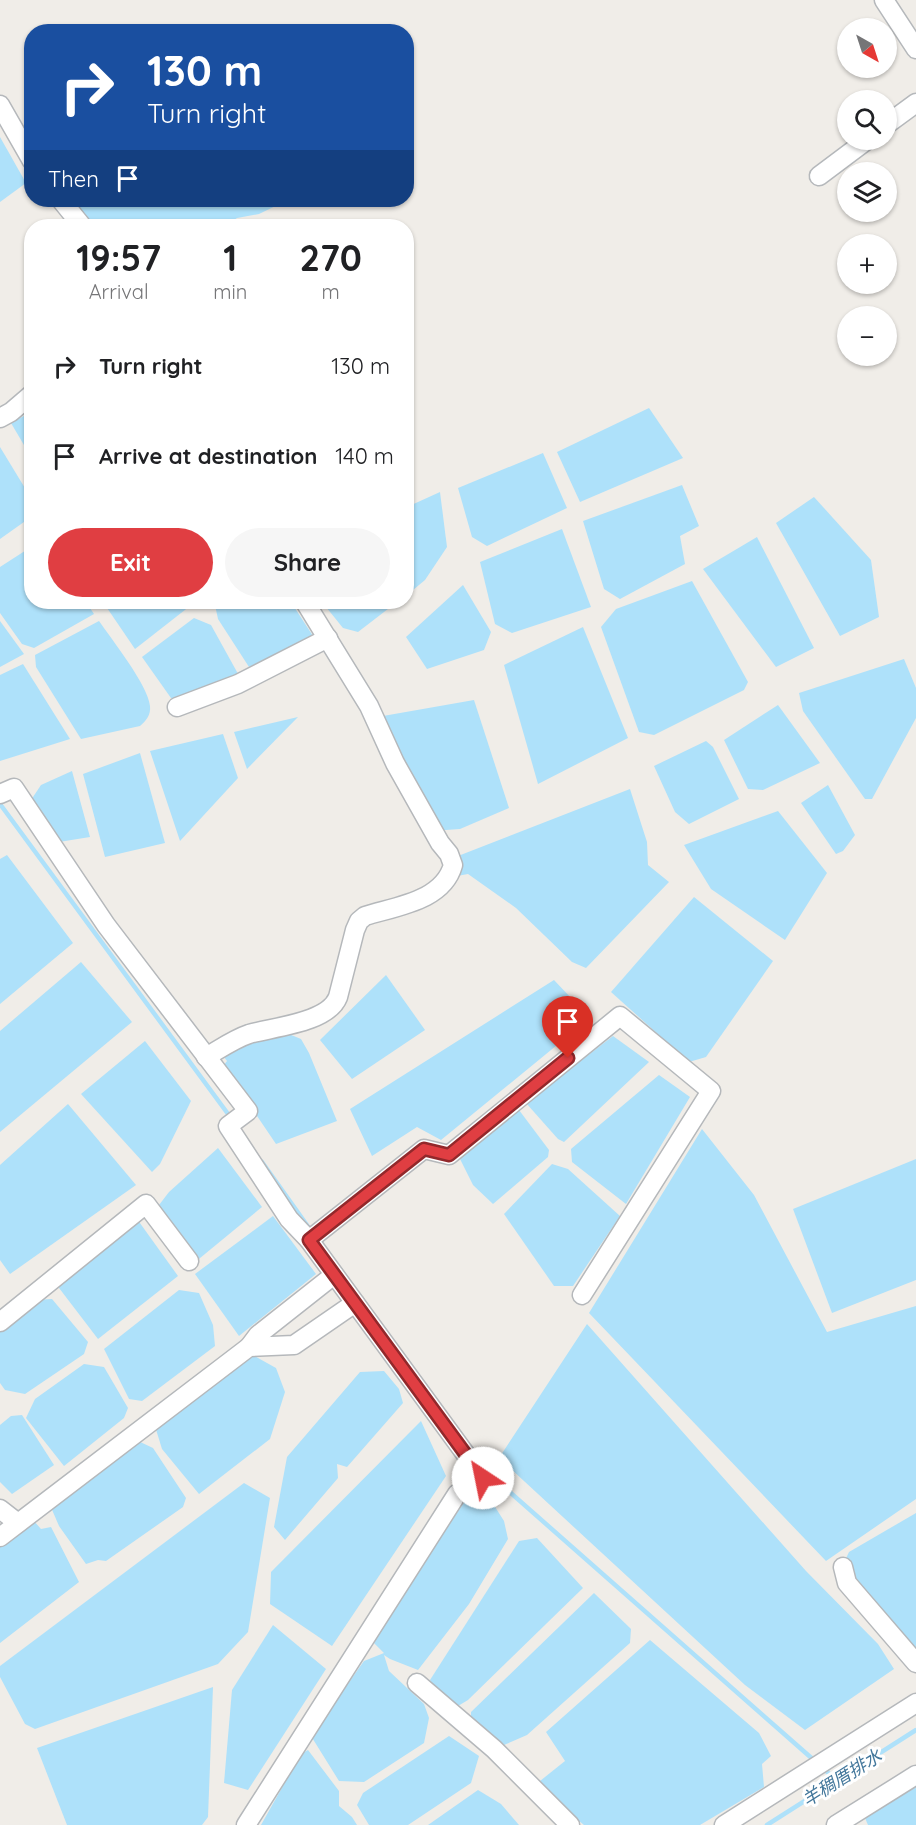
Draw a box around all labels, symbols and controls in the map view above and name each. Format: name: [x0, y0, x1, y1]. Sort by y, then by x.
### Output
north arrow: [837, 18, 897, 78]
map controls: [837, 18, 897, 366]
text: 130 m: [147, 44, 262, 97]
icon: right: [48, 48, 126, 126]
button: search: [837, 90, 897, 150]
text: Turn right: [147, 96, 266, 130]
icon: arrive: [111, 162, 144, 195]
button: layers: [837, 162, 897, 222]
text: Then: [48, 165, 99, 193]
button: +: [837, 234, 897, 294]
text: 19:57: [76, 235, 161, 280]
text: 1: [223, 235, 237, 280]
text: 270: [299, 235, 362, 280]
text: Arrival: [89, 279, 149, 304]
text: min: [213, 279, 247, 304]
text: m: [321, 279, 340, 304]
button: −: [837, 306, 897, 366]
icon: right: [48, 350, 81, 383]
text: Turn right: [99, 352, 203, 380]
text: 130 m: [331, 352, 390, 380]
icon: arrive: [48, 440, 81, 473]
text: Arrive at destination: [99, 442, 317, 470]
text: 140 m: [335, 442, 394, 470]
button: Exit: [48, 528, 213, 597]
button: Share: [225, 528, 390, 597]
pin: [542, 996, 593, 1058]
icon: arrive: [551, 1005, 584, 1038]
position arrow: [451, 1446, 515, 1510]
water label: 羊稠厝排水: [797, 1743, 887, 1811]

